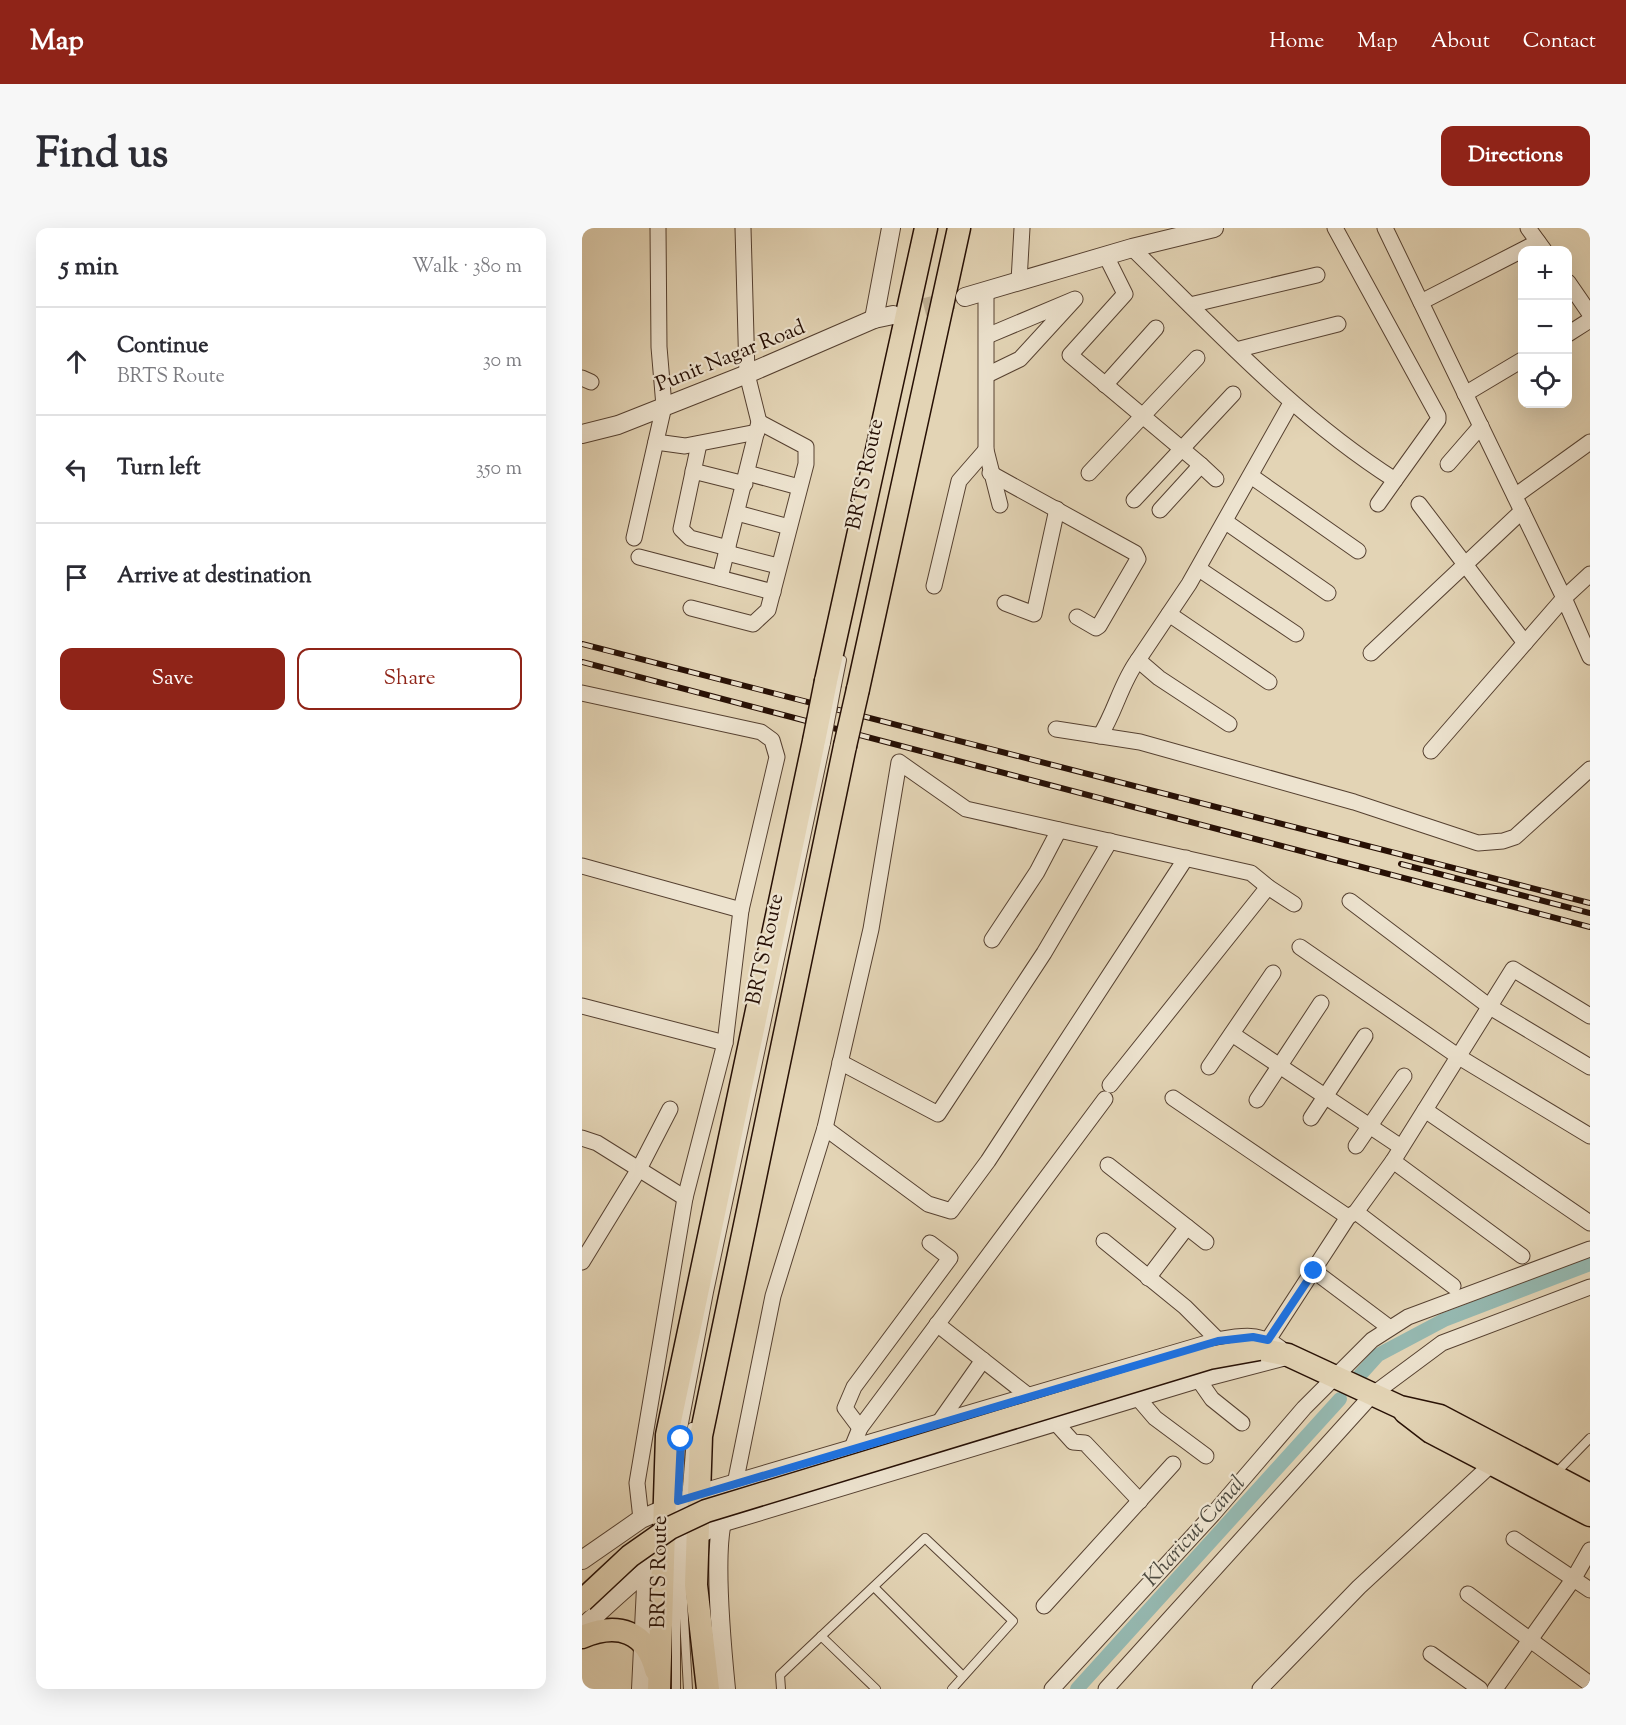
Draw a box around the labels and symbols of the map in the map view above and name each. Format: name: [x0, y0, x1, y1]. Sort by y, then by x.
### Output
street label: Punit Nagar Road: [652, 313, 810, 401]
street label: BRTS Route: [840, 416, 892, 533]
street label: BRTS Route: [740, 891, 792, 1008]
route end: [1300, 1257, 1326, 1283]
route start: [667, 1425, 693, 1451]
water label: Kharicut Canal: [1137, 1469, 1254, 1595]
street label: BRTS Route: [644, 1515, 676, 1629]

